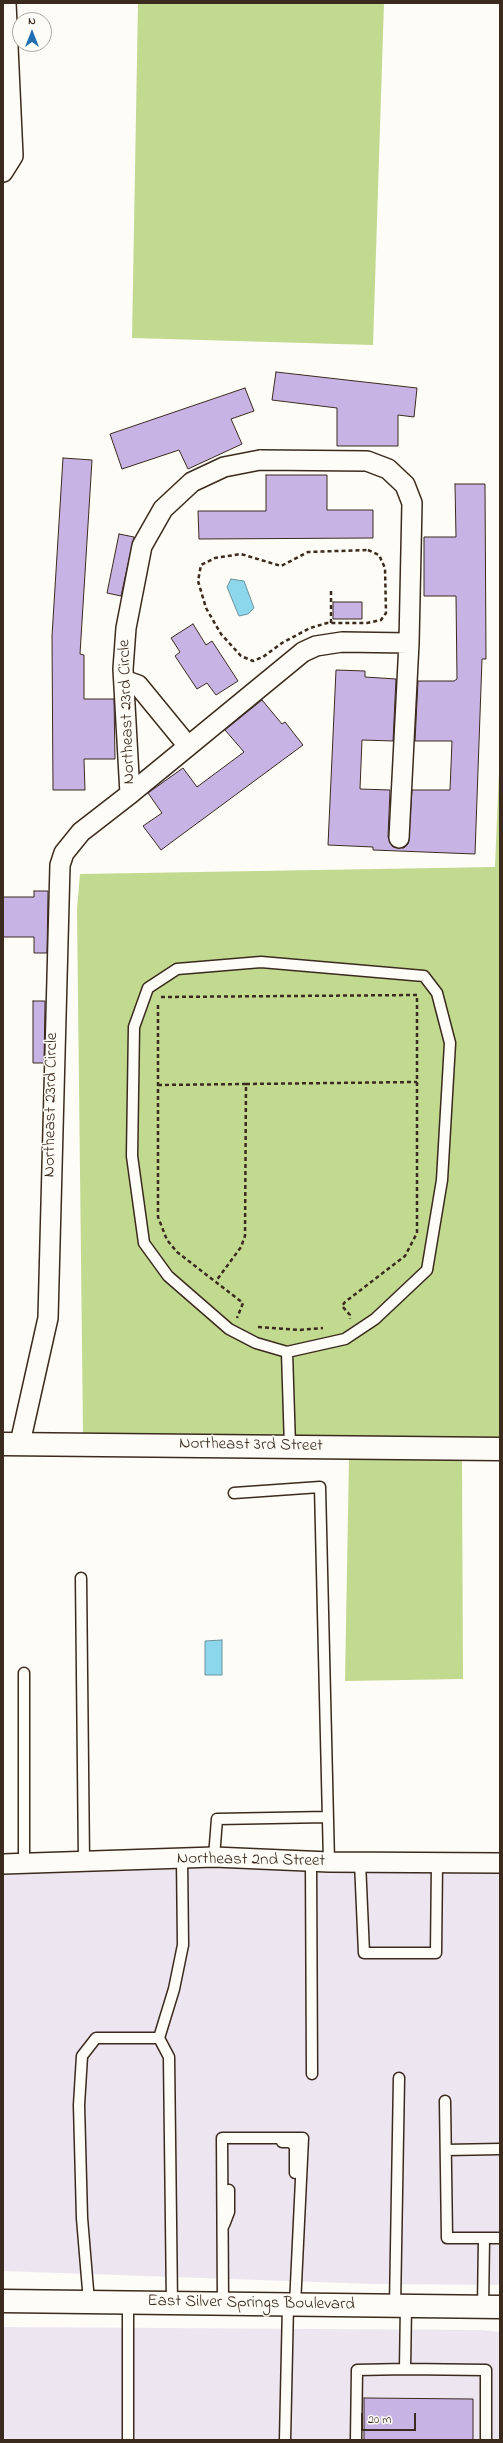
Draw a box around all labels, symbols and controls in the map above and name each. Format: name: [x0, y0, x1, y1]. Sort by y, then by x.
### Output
north arrow: [12, 12, 52, 52]
text: N: [28, 13, 36, 29]
street label: Northeast 23rd Circle: [115, 639, 141, 785]
street label: Northeast 23rd Circle: [41, 1032, 63, 1178]
street label: Northeast 3rd Street: [179, 1435, 323, 1457]
street label: Northeast 2nd Street: [177, 1850, 325, 1872]
street label: East Silver Springs Boulevard: [147, 2292, 355, 2316]
scale bar: [363, 2405, 418, 2431]
text: 20 m: [368, 2411, 391, 2429]

